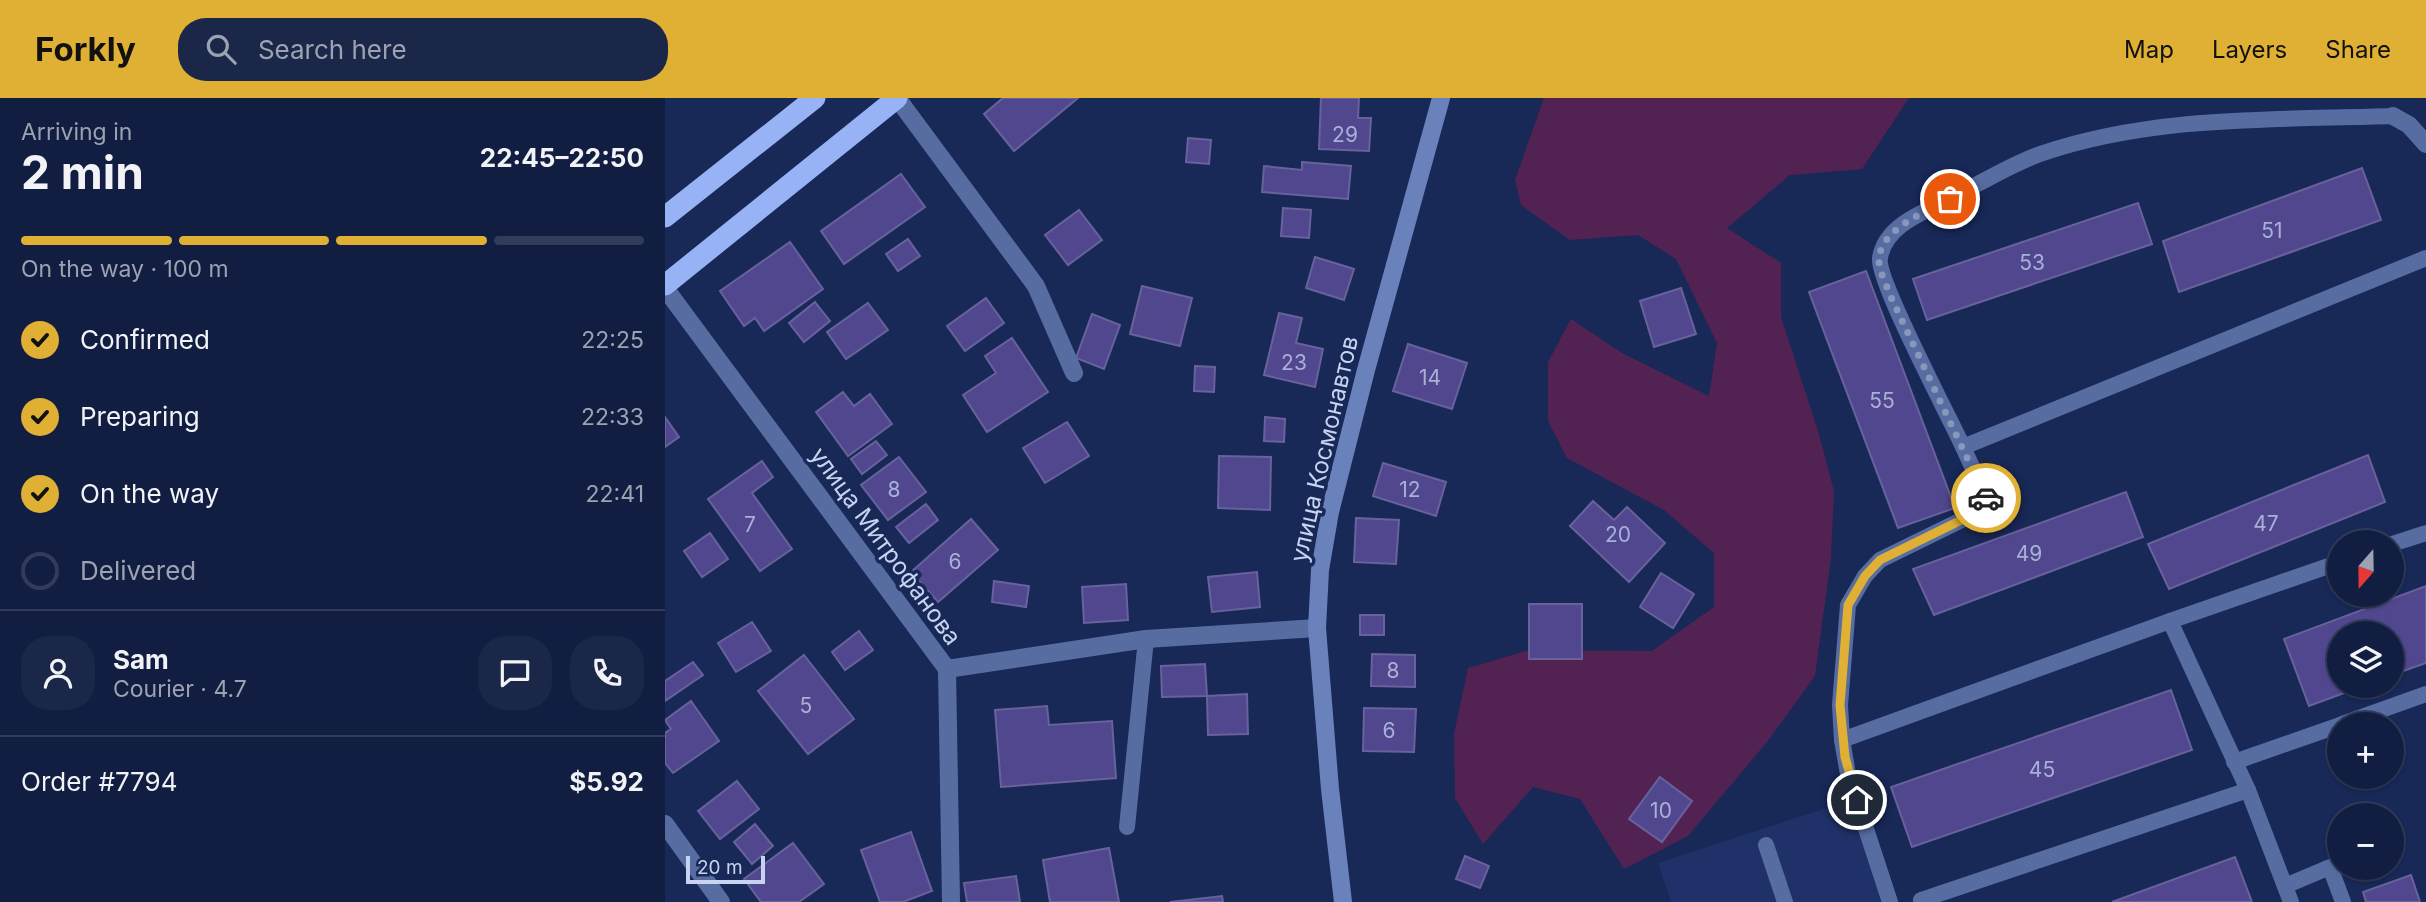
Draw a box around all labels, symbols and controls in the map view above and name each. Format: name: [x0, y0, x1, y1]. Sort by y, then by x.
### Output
search box: [178, 18, 668, 81]
text: Forkly: [35, 29, 136, 69]
icon: search: [202, 30, 240, 68]
text: Search here: [258, 34, 407, 65]
text: Map: [2124, 35, 2174, 64]
text: Layers: [2212, 35, 2287, 64]
text: Share: [2325, 35, 2391, 64]
text: Arriving in: [21, 118, 132, 146]
house number: 29: [1332, 122, 1358, 147]
text: 22:45–22:50: [480, 142, 644, 173]
text: 2 min: [21, 144, 144, 200]
pin: [1920, 169, 1980, 229]
icon: bag: [1931, 180, 1969, 218]
house number: 51: [2261, 218, 2283, 243]
house number: 53: [2019, 250, 2045, 275]
text: On the way · 100 m: [21, 255, 229, 283]
icon: check: [21, 321, 59, 359]
text: Confirmed: [80, 324, 210, 355]
text: 22:25: [581, 326, 644, 354]
street label: улица Космонавтов: [1284, 333, 1364, 565]
house number: 23: [1281, 350, 1307, 375]
house number: 14: [1419, 365, 1441, 390]
house number: 55: [1869, 388, 1895, 413]
icon: check: [21, 398, 59, 436]
text: Preparing: [80, 401, 200, 432]
text: 22:33: [581, 403, 644, 431]
street label: улица Митрофанова: [805, 441, 967, 651]
courier: [1951, 463, 2021, 533]
icon: check: [21, 475, 59, 513]
house number: 8: [888, 477, 901, 502]
house number: 12: [1399, 477, 1421, 502]
text: On the way: [80, 478, 219, 509]
icon: car: [1967, 479, 2005, 517]
text: 22:41: [586, 480, 644, 508]
house number: 47: [2253, 511, 2279, 536]
house number: 7: [744, 512, 756, 537]
house number: 20: [1605, 522, 1631, 547]
north arrow: [2327, 530, 2405, 607]
map controls: [2327, 530, 2404, 880]
house number: 49: [2016, 541, 2042, 566]
house number: 6: [948, 549, 962, 574]
text: Delivered: [80, 555, 196, 586]
button: layers: [2327, 621, 2404, 698]
button: person: [21, 636, 95, 710]
button: chat: [478, 636, 552, 710]
button: phone: [570, 636, 644, 710]
text: Sam: [113, 644, 169, 675]
house number: 8: [1387, 658, 1400, 683]
text: Courier · 4.7: [113, 675, 247, 703]
house number: 5: [800, 693, 812, 718]
button: +: [2327, 712, 2404, 789]
house number: 6: [1382, 718, 1396, 743]
house number: 45: [2029, 757, 2055, 782]
text: Order #7794: [21, 766, 177, 797]
text: $5.92: [569, 766, 644, 797]
pin: [1827, 770, 1887, 830]
icon: home: [1838, 781, 1876, 819]
house number: 10: [1650, 798, 1672, 823]
button: −: [2327, 803, 2404, 880]
scale bar: [686, 853, 765, 885]
text: 20 m: [697, 856, 743, 879]

